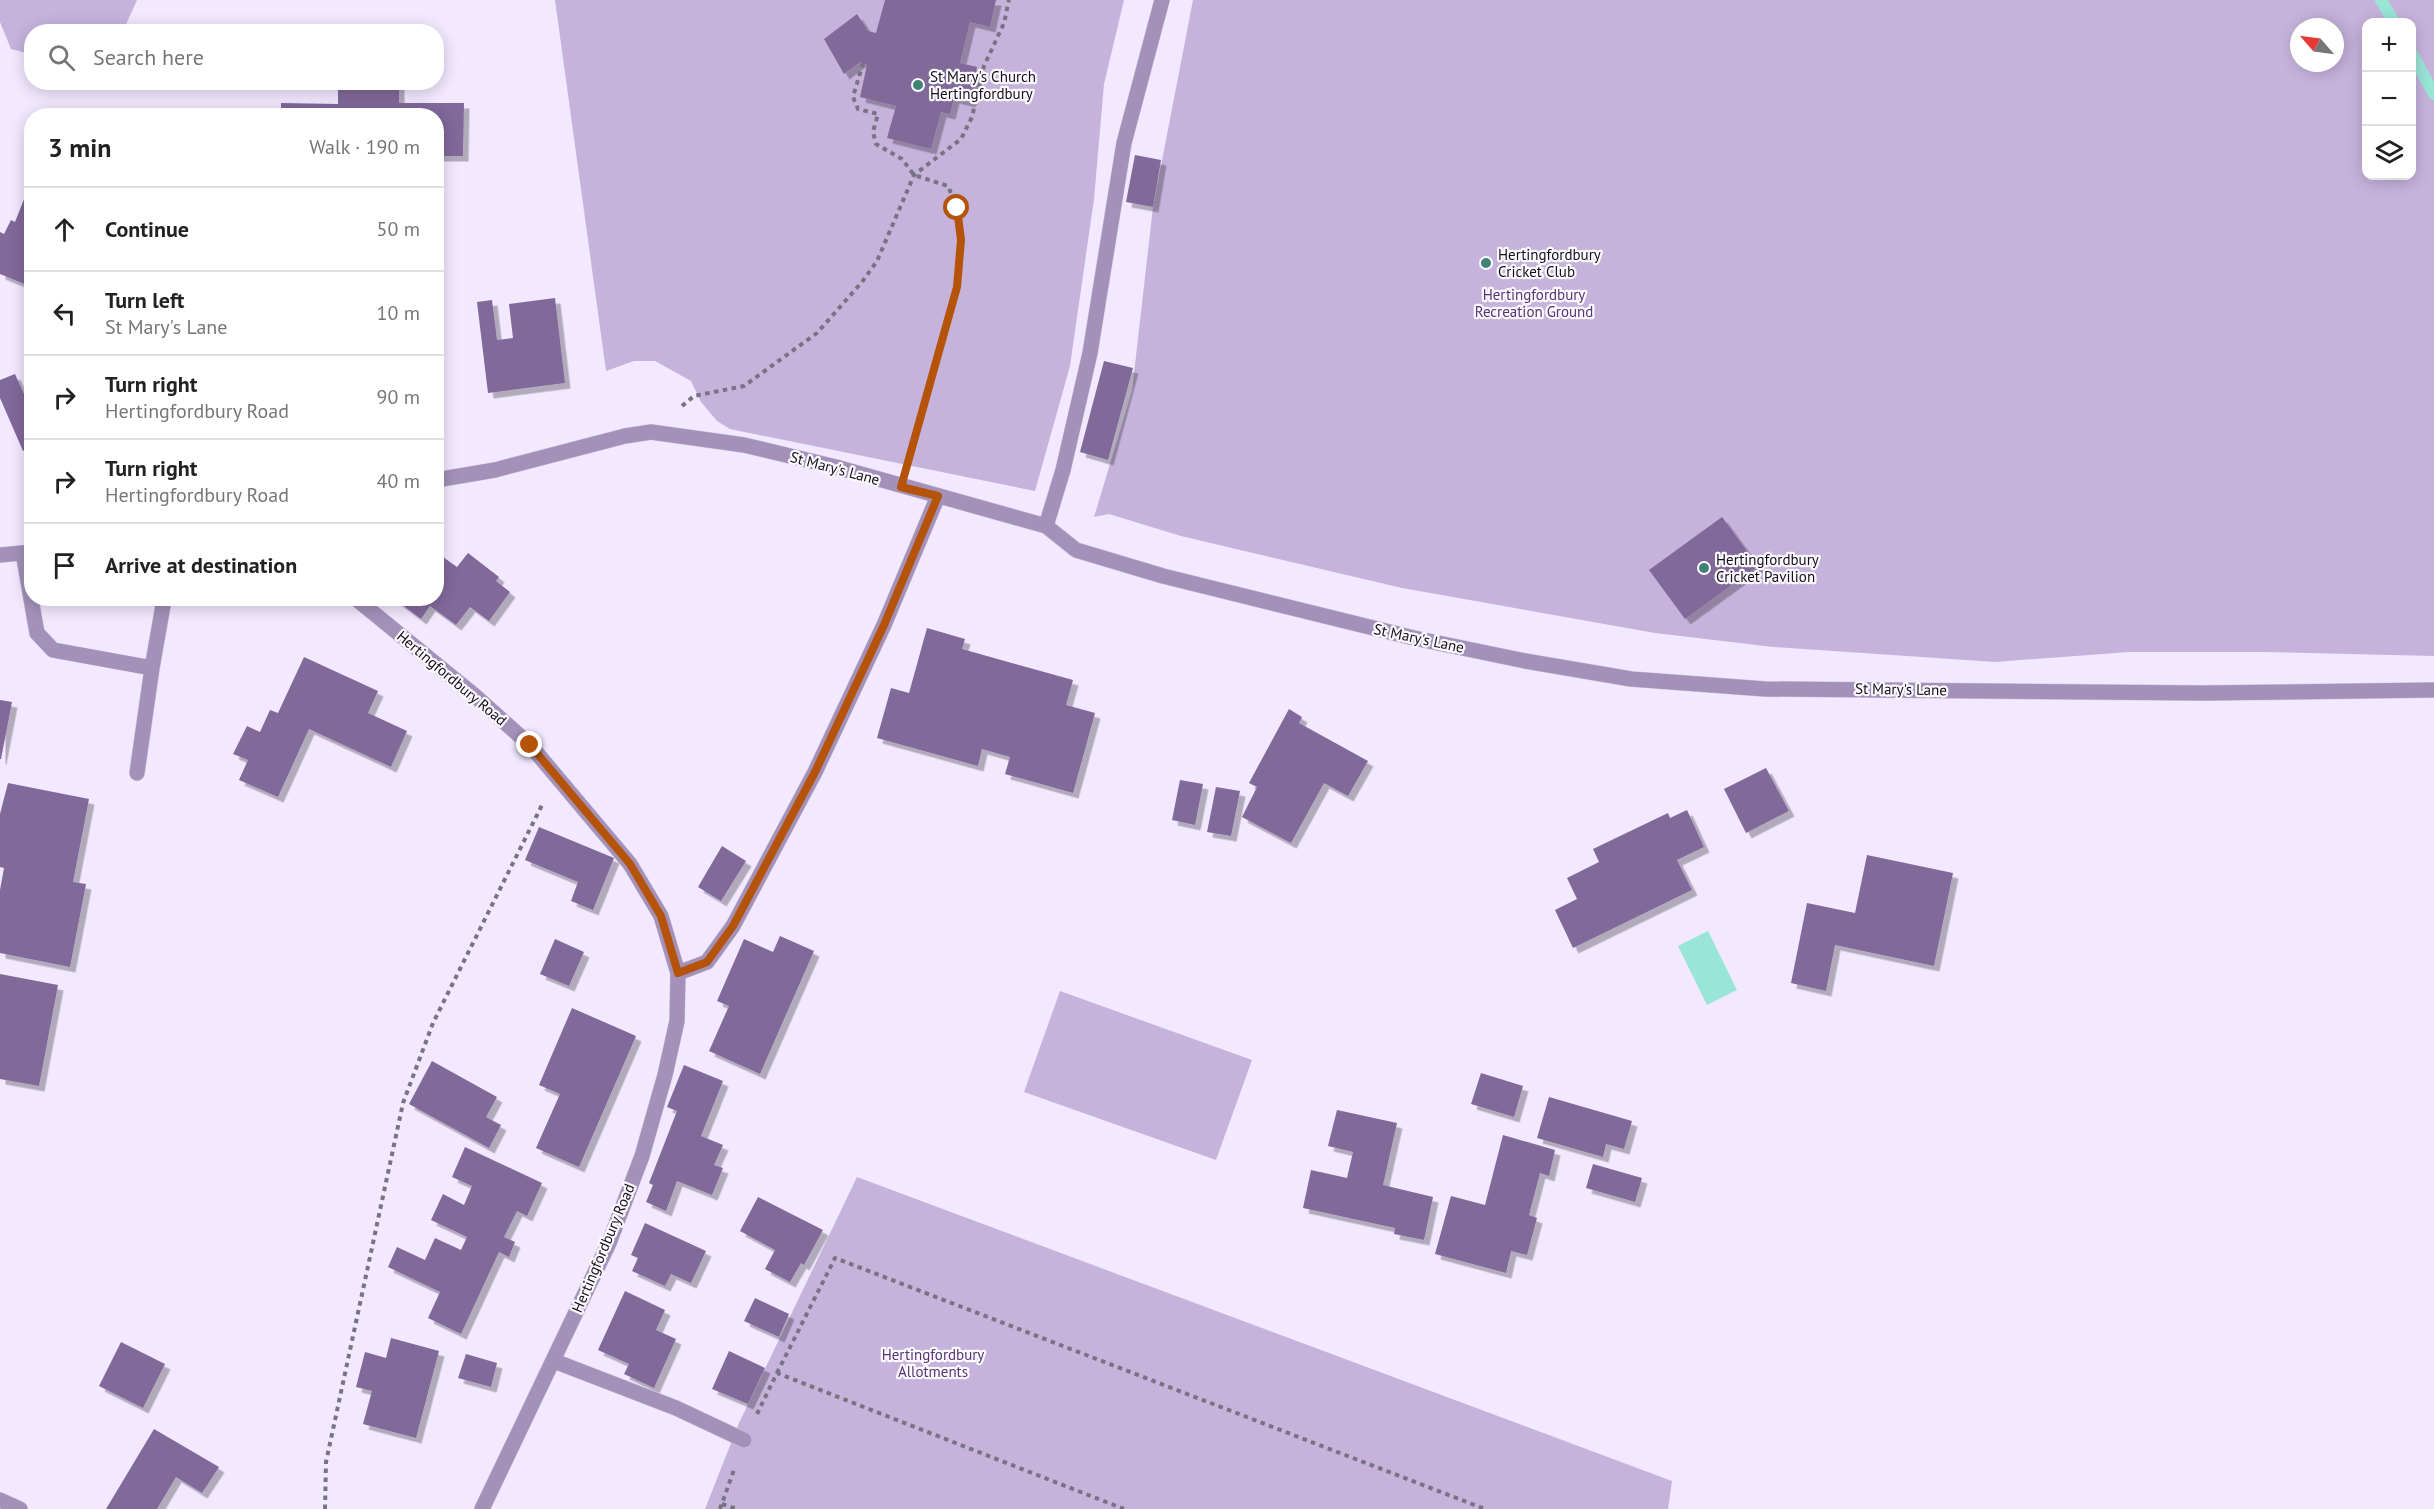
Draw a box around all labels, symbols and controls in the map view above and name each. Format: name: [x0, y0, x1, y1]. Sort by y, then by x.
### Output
north arrow: [2290, 18, 2344, 72]
map controls: [2362, 18, 2416, 180]
button: +: [2362, 18, 2416, 72]
search box: [24, 24, 444, 90]
icon: search: [45, 41, 78, 74]
text: Search here: [93, 43, 204, 71]
place label: St Mary's Church Hertingfordbury: [930, 67, 1036, 103]
button: −: [2362, 72, 2416, 126]
marker: St Mary's Church Hertingfordbury: [911, 78, 925, 92]
button: layers: [2362, 126, 2416, 180]
text: 3 min: [48, 131, 111, 164]
text: Walk · 190 m: [309, 134, 420, 160]
route start: [943, 194, 969, 220]
icon: ahead: [48, 213, 81, 246]
text: Continue: [105, 215, 189, 243]
text: 50 m: [377, 216, 420, 242]
place label: Hertingfordbury Cricket Club: [1498, 245, 1601, 281]
marker: Hertingfordbury Cricket Club: [1479, 256, 1493, 270]
park label: Hertingfordbury Recreation Ground: [1475, 285, 1593, 321]
text: Turn left: [105, 286, 185, 314]
icon: left: [48, 297, 81, 330]
text: 10 m: [377, 300, 420, 326]
text: St Mary's Lane: [105, 314, 227, 340]
text: Turn right: [105, 370, 197, 398]
icon: right: [48, 381, 81, 414]
text: 90 m: [377, 384, 420, 410]
text: Hertingfordbury Road: [105, 398, 289, 424]
street label: St Mary's Lane: [788, 447, 882, 489]
text: Turn right: [105, 454, 197, 482]
icon: right: [48, 465, 81, 498]
text: 40 m: [377, 468, 420, 494]
text: Hertingfordbury Road: [105, 482, 289, 508]
icon: arrive: [48, 549, 81, 582]
place label: Hertingfordbury Cricket Pavilion: [1716, 550, 1819, 586]
text: Arrive at destination: [105, 551, 297, 579]
marker: Hertingfordbury Cricket Pavilion: [1697, 561, 1711, 575]
street label: St Mary's Lane: [1372, 619, 1466, 657]
street label: Hertingfordbury Road: [393, 626, 511, 730]
street label: St Mary's Lane: [1855, 679, 1947, 699]
route end: [516, 731, 542, 757]
street label: Hertingfordbury Road: [567, 1181, 639, 1315]
park label: Hertingfordbury Allotments: [882, 1345, 984, 1381]

